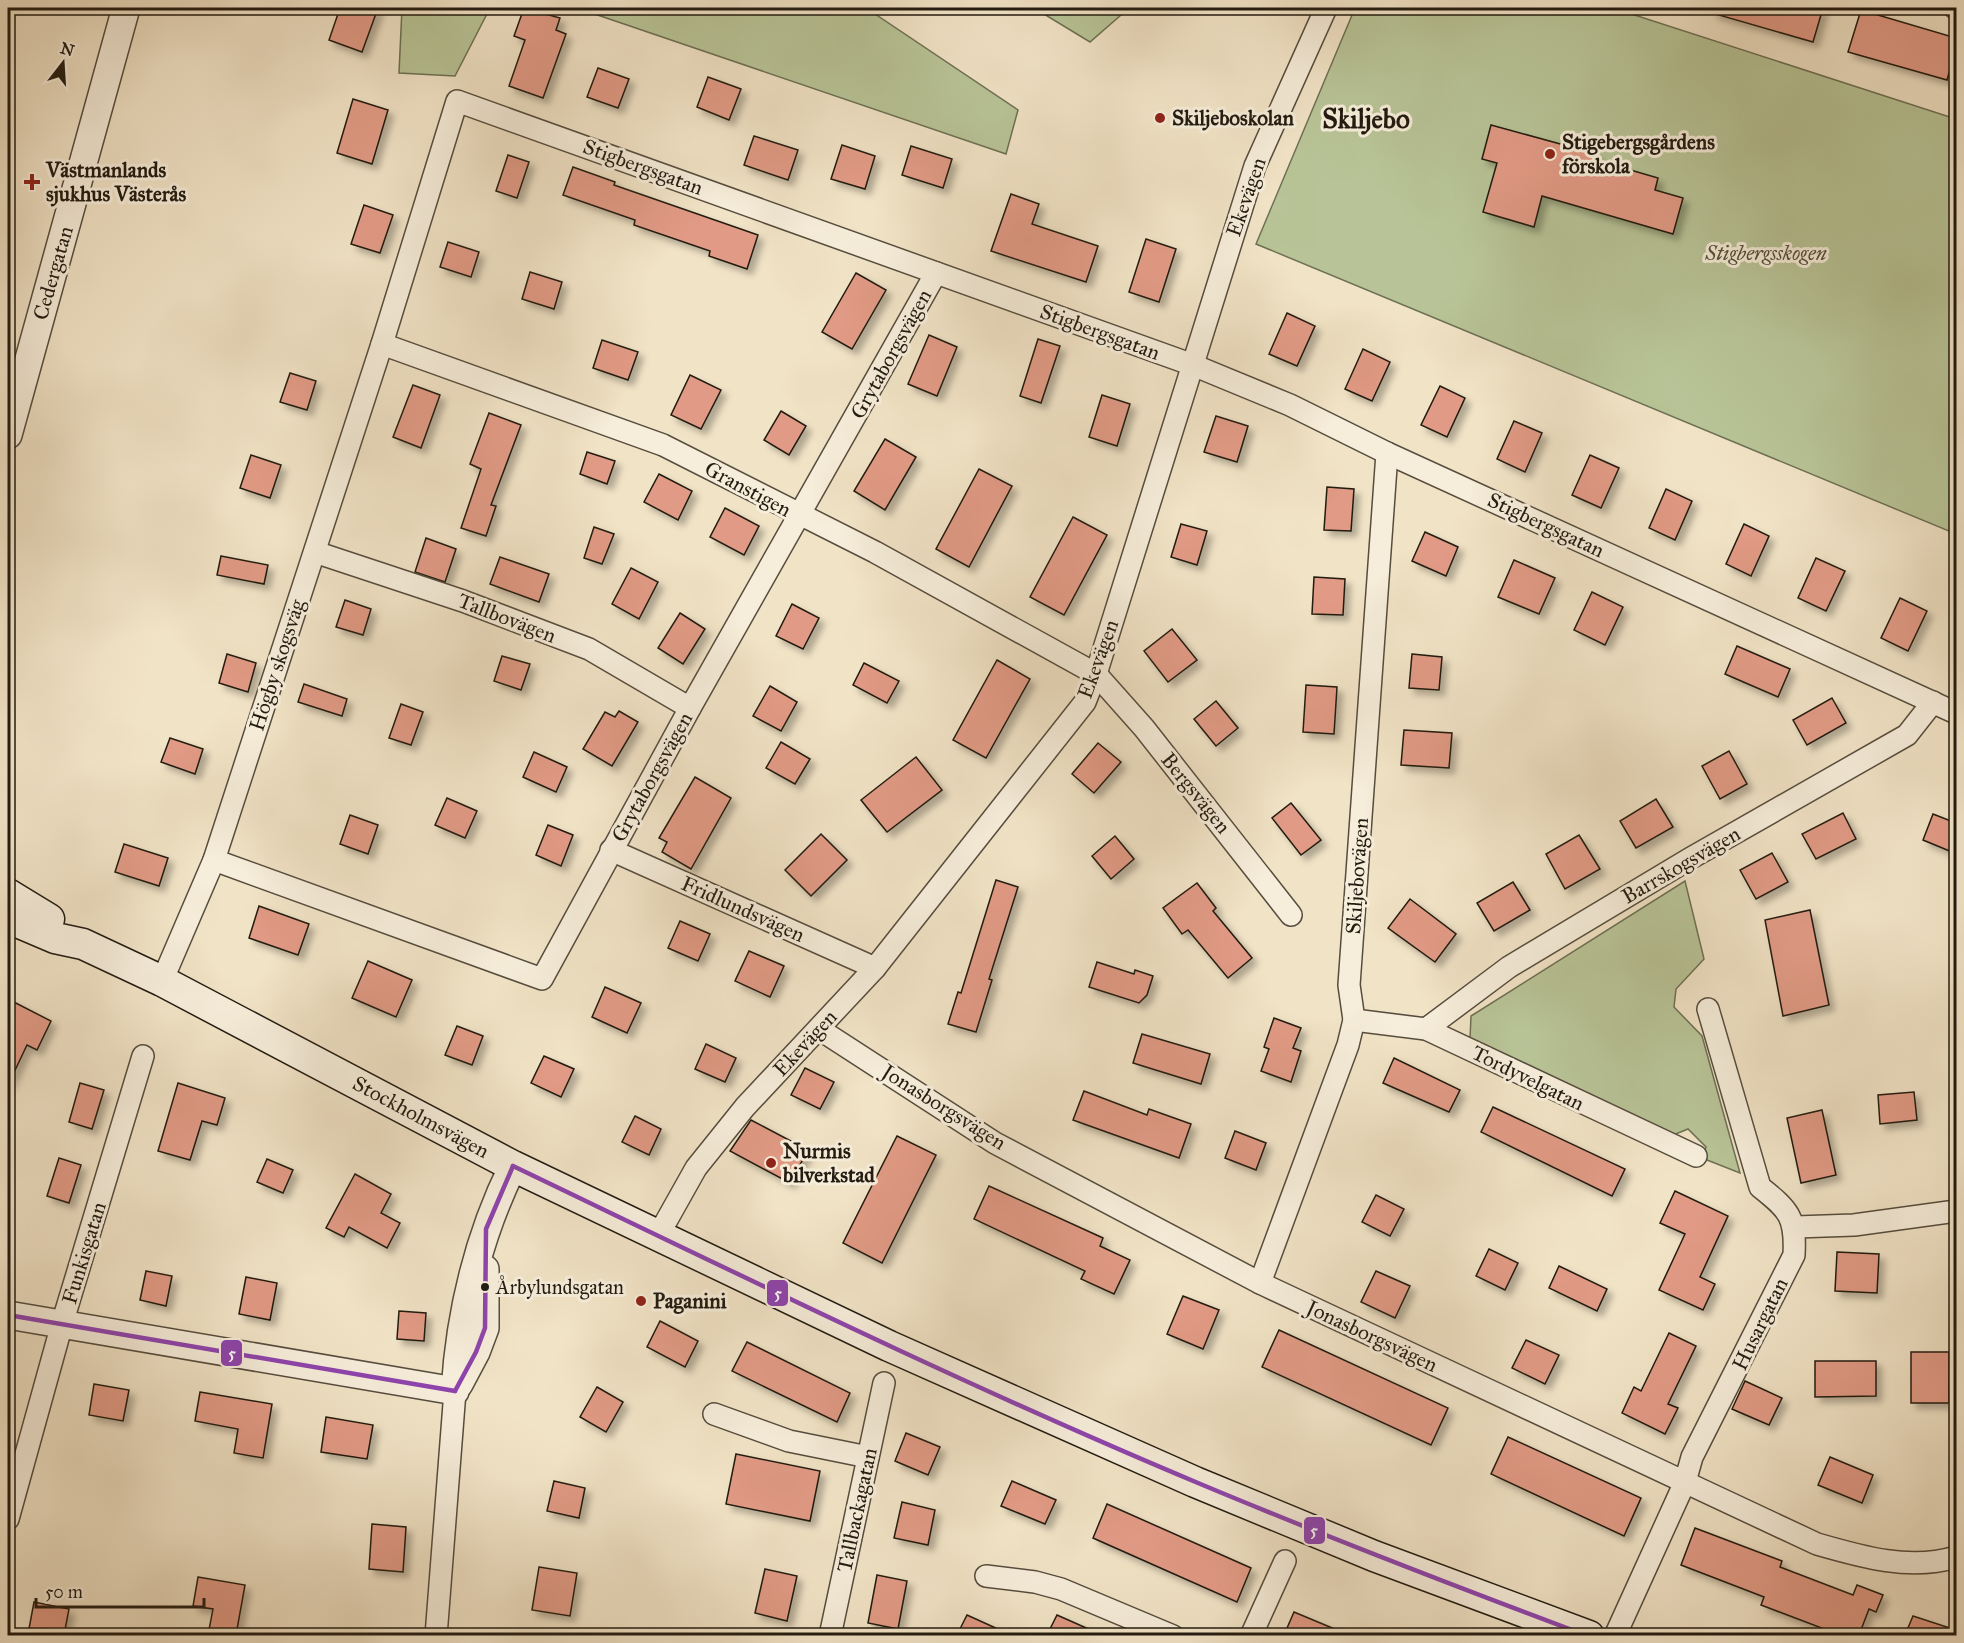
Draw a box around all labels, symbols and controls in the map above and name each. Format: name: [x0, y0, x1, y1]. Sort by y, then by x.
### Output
north arrow: [33, 33, 93, 93]
text: N: [58, 38, 77, 60]
district label: Skiljebo: [1322, 102, 1410, 135]
place label: Skiljeboskolan: [1172, 105, 1294, 131]
marker: Skiljeboskolan: [1153, 111, 1167, 125]
place label: Stigebergsgårdens förskola: [1561, 129, 1715, 179]
street label: Stigbergsgatan: [580, 133, 706, 201]
marker: Stigebergsgårdens förskola: [1543, 147, 1557, 161]
street label: Ekevägen: [1220, 154, 1272, 240]
place label: Västmanlands sjukhus Västerås: [45, 157, 186, 207]
marker: Västmanlands sjukhus Västerås: [23, 173, 41, 191]
street label: Cedergatan: [27, 223, 79, 323]
park label: Stigbergsskogen: [1704, 240, 1827, 266]
street label: Grytaborgsvägen: [845, 285, 937, 423]
street label: Stigbergsgatan: [1037, 298, 1163, 366]
street label: Granstigen: [700, 455, 796, 523]
street label: Stigbergsgatan: [1484, 487, 1608, 563]
street label: Tallbovägen: [454, 587, 560, 649]
street label: Högby skogsväg: [244, 596, 311, 734]
street label: Ekevägen: [1072, 616, 1124, 702]
street label: Grytaborgsvägen: [606, 708, 698, 846]
street label: Bergsvägen: [1155, 747, 1237, 839]
street label: Skiljebovägen: [1340, 817, 1374, 935]
street label: Barrskogsvägen: [1617, 821, 1745, 909]
street label: Fridlundsvägen: [677, 870, 809, 948]
street label: Ekevägen: [768, 1004, 842, 1082]
street label: Tordyvelgatan: [1468, 1040, 1588, 1116]
street label: Jonasborgsvägen: [875, 1057, 1011, 1156]
street label: Stockholmsvägen: [348, 1070, 494, 1164]
place label: Nurmis bilverkstad: [782, 1138, 875, 1188]
marker: Nurmis bilverkstad: [764, 1156, 778, 1170]
street label: Funkisgatan: [56, 1199, 112, 1307]
street label: Husargatan: [1726, 1273, 1794, 1375]
place label: Årbylundsgatan: [495, 1275, 624, 1300]
line badge: 5: [766, 1279, 789, 1307]
marker: Årbylundsgatan: [479, 1281, 491, 1293]
text: 5: [774, 1284, 782, 1303]
place label: Paganini: [653, 1288, 727, 1314]
street label: Jonasborgsvägen: [1300, 1293, 1442, 1378]
marker: Paganini: [634, 1294, 648, 1308]
line badge: 5: [220, 1339, 243, 1367]
text: 5: [228, 1344, 236, 1363]
street label: Tallbackagatan: [831, 1446, 883, 1574]
line badge: 5: [1303, 1516, 1326, 1545]
text: 5: [1310, 1521, 1318, 1540]
scale bar: [36, 1571, 204, 1609]
text: 50 m: [45, 1581, 83, 1603]

